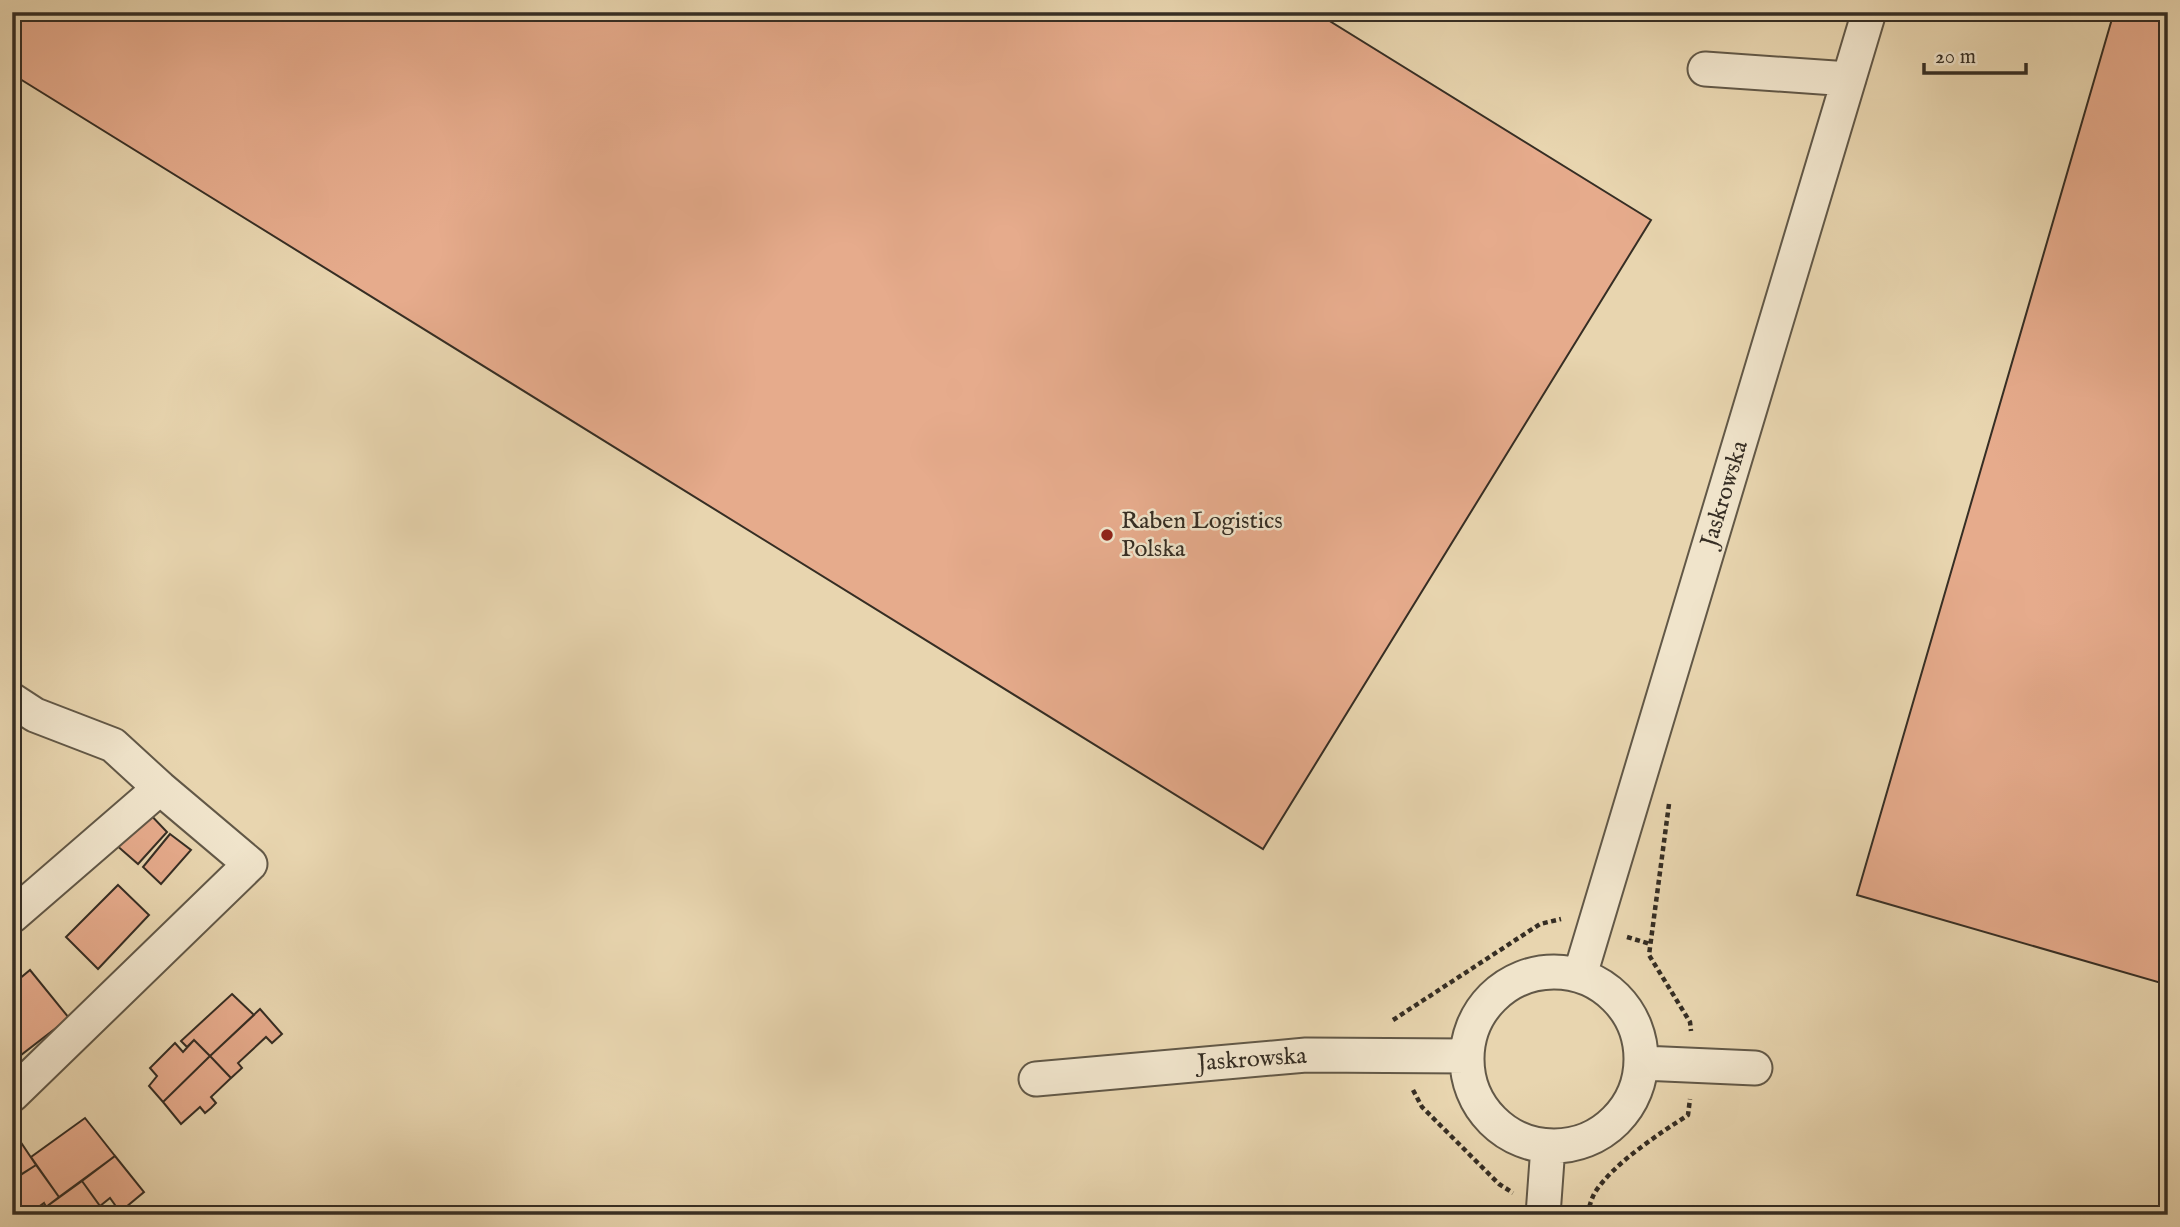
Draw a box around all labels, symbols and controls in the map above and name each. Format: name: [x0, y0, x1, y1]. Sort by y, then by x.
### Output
scale bar: [1924, 32, 2026, 76]
text: 20 m: [1935, 44, 1976, 71]
street label: Jaskrowska: [1693, 436, 1756, 554]
place label: Raben Logistics Polska: [1121, 506, 1283, 565]
marker: Raben Logistics Polska: [1099, 527, 1115, 543]
street label: Jaskrowska: [1193, 1041, 1308, 1079]

